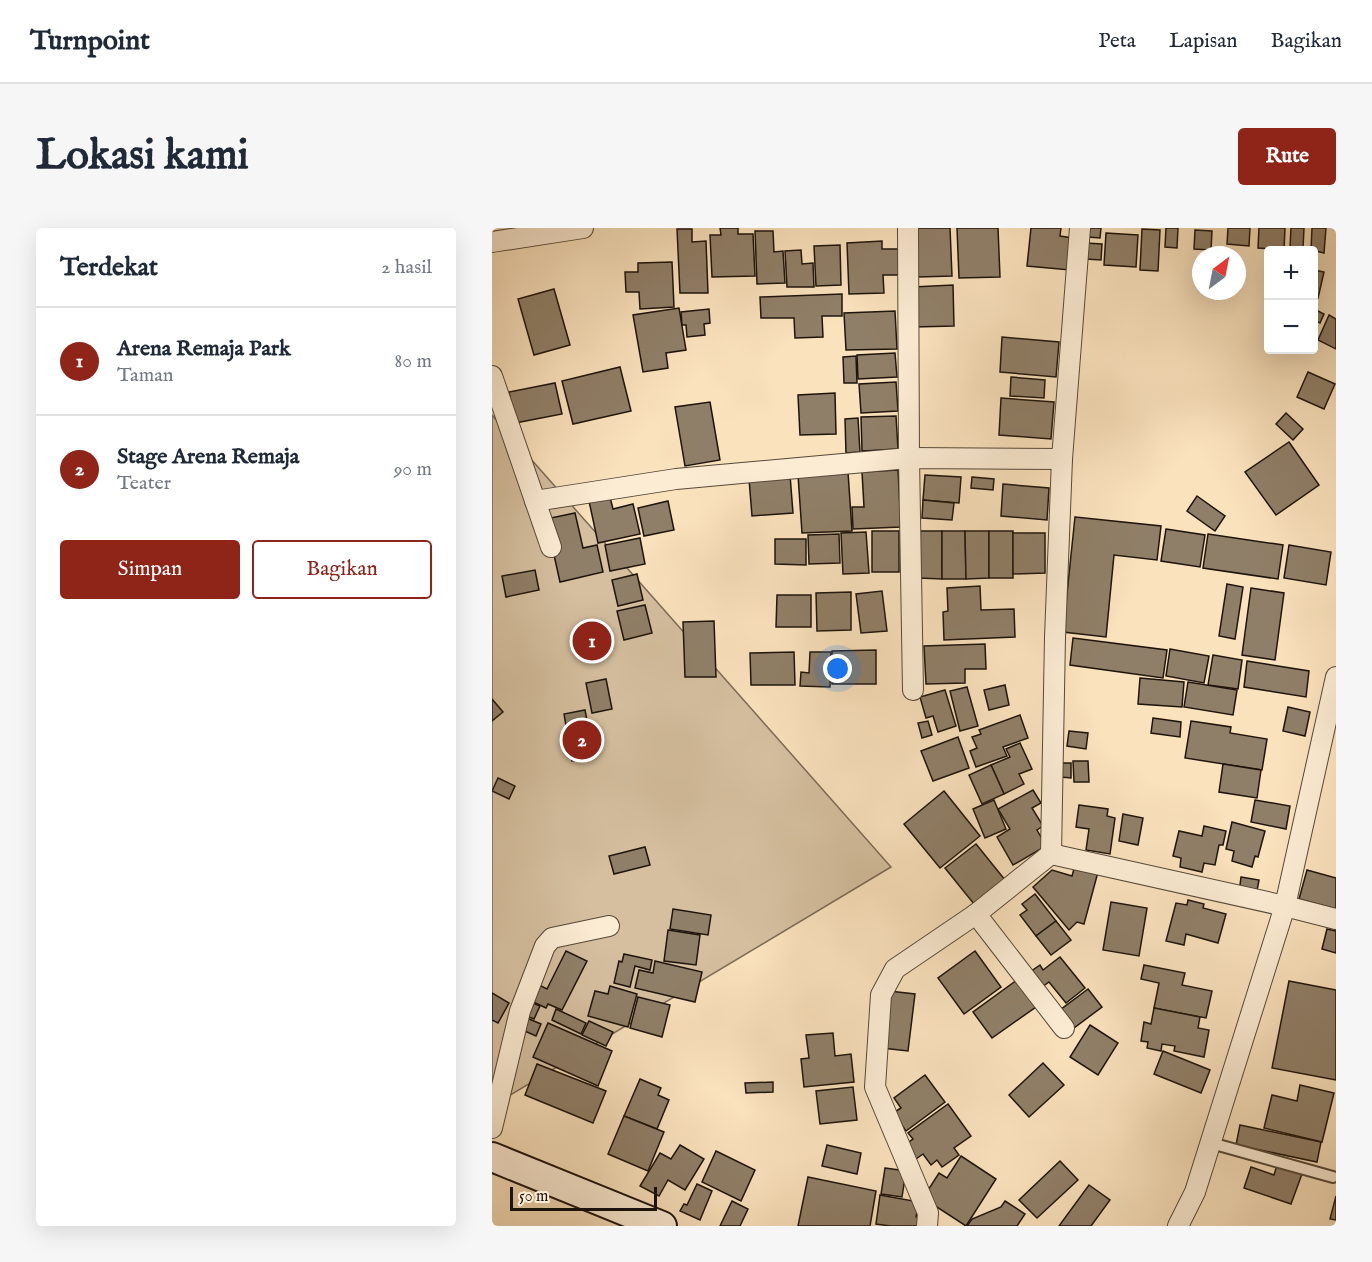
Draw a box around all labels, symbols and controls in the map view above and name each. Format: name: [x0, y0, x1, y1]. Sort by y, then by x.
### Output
text: Turnpoint: [30, 24, 150, 59]
text: Peta: [1098, 28, 1136, 55]
text: Lapisan: [1169, 28, 1238, 55]
text: Bagikan: [1271, 28, 1342, 55]
button: Rute: [1238, 128, 1336, 185]
text: Lokasi kami: [36, 130, 249, 183]
north arrow: [1192, 246, 1246, 300]
map controls: [1264, 246, 1318, 354]
button: +: [1264, 246, 1318, 300]
text: Terdekat: [60, 251, 158, 284]
text: 2 hasil: [381, 255, 432, 280]
button: −: [1264, 300, 1318, 354]
text: Arena Remaja Park: [117, 335, 291, 363]
text: 1: [76, 349, 83, 374]
text: 80 m: [395, 349, 432, 374]
text: Taman: [117, 363, 173, 388]
text: Stage Arena Remaja: [117, 443, 299, 471]
text: 2: [75, 457, 84, 482]
text: 90 m: [394, 457, 432, 482]
text: Teater: [117, 471, 171, 496]
button: Simpan: [60, 540, 240, 599]
button: Bagikan: [252, 540, 432, 599]
pin: 1: [572, 618, 612, 664]
your location: [823, 654, 852, 683]
pin: 2: [562, 718, 602, 762]
scale bar: [510, 1184, 657, 1212]
text: 50 m: [519, 1187, 548, 1207]

